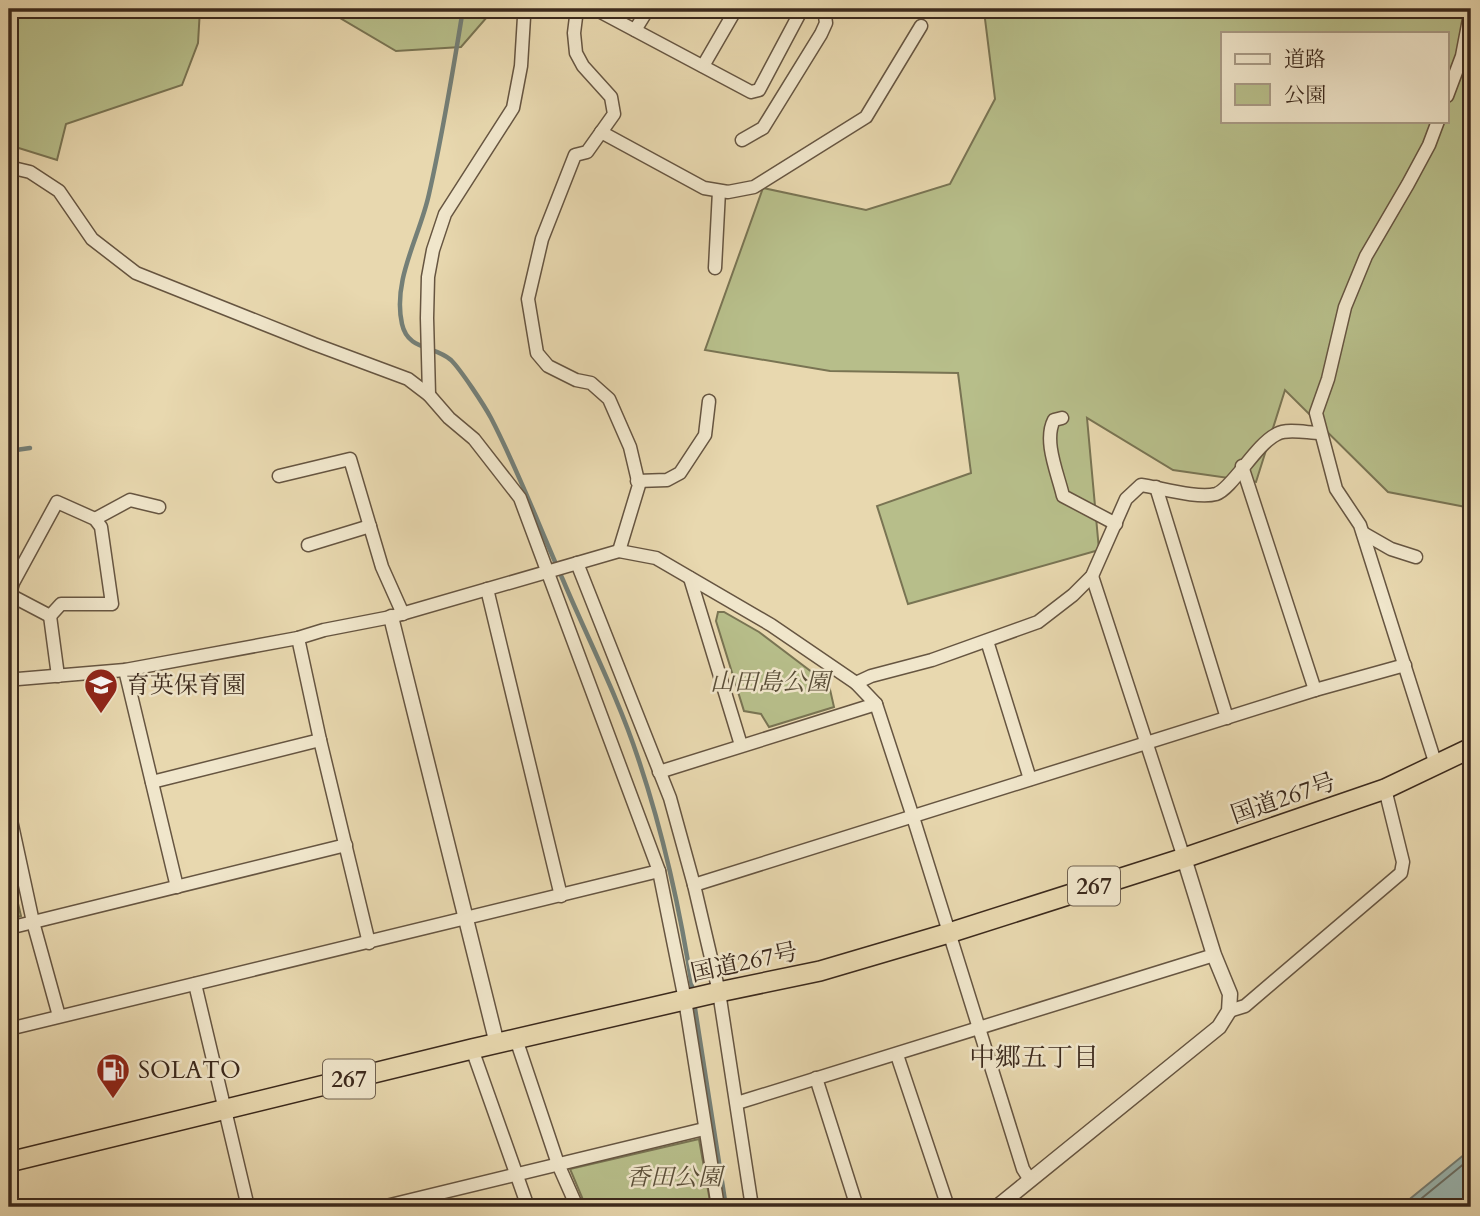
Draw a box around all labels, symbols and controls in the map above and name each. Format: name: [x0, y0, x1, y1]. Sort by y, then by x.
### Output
legend: [1221, 32, 1448, 122]
text: 道路: [1284, 45, 1326, 74]
text: 公園: [1284, 81, 1326, 110]
school or university icon: 育英保育園: [82, 666, 120, 715]
park label: 山田島公園: [710, 666, 834, 699]
place label: 育英保育園: [126, 669, 246, 702]
street label: 国道267号: [1226, 765, 1340, 832]
road number: 267: [1068, 866, 1120, 906]
street label: 国道267号: [687, 935, 801, 990]
district label: 中郷五丁目: [969, 1040, 1099, 1075]
fuel station icon: SOLATO: [94, 1051, 132, 1100]
place label: SOLATO: [138, 1054, 241, 1087]
road number: 267: [323, 1060, 375, 1098]
park label: 香田公園: [626, 1161, 726, 1194]

